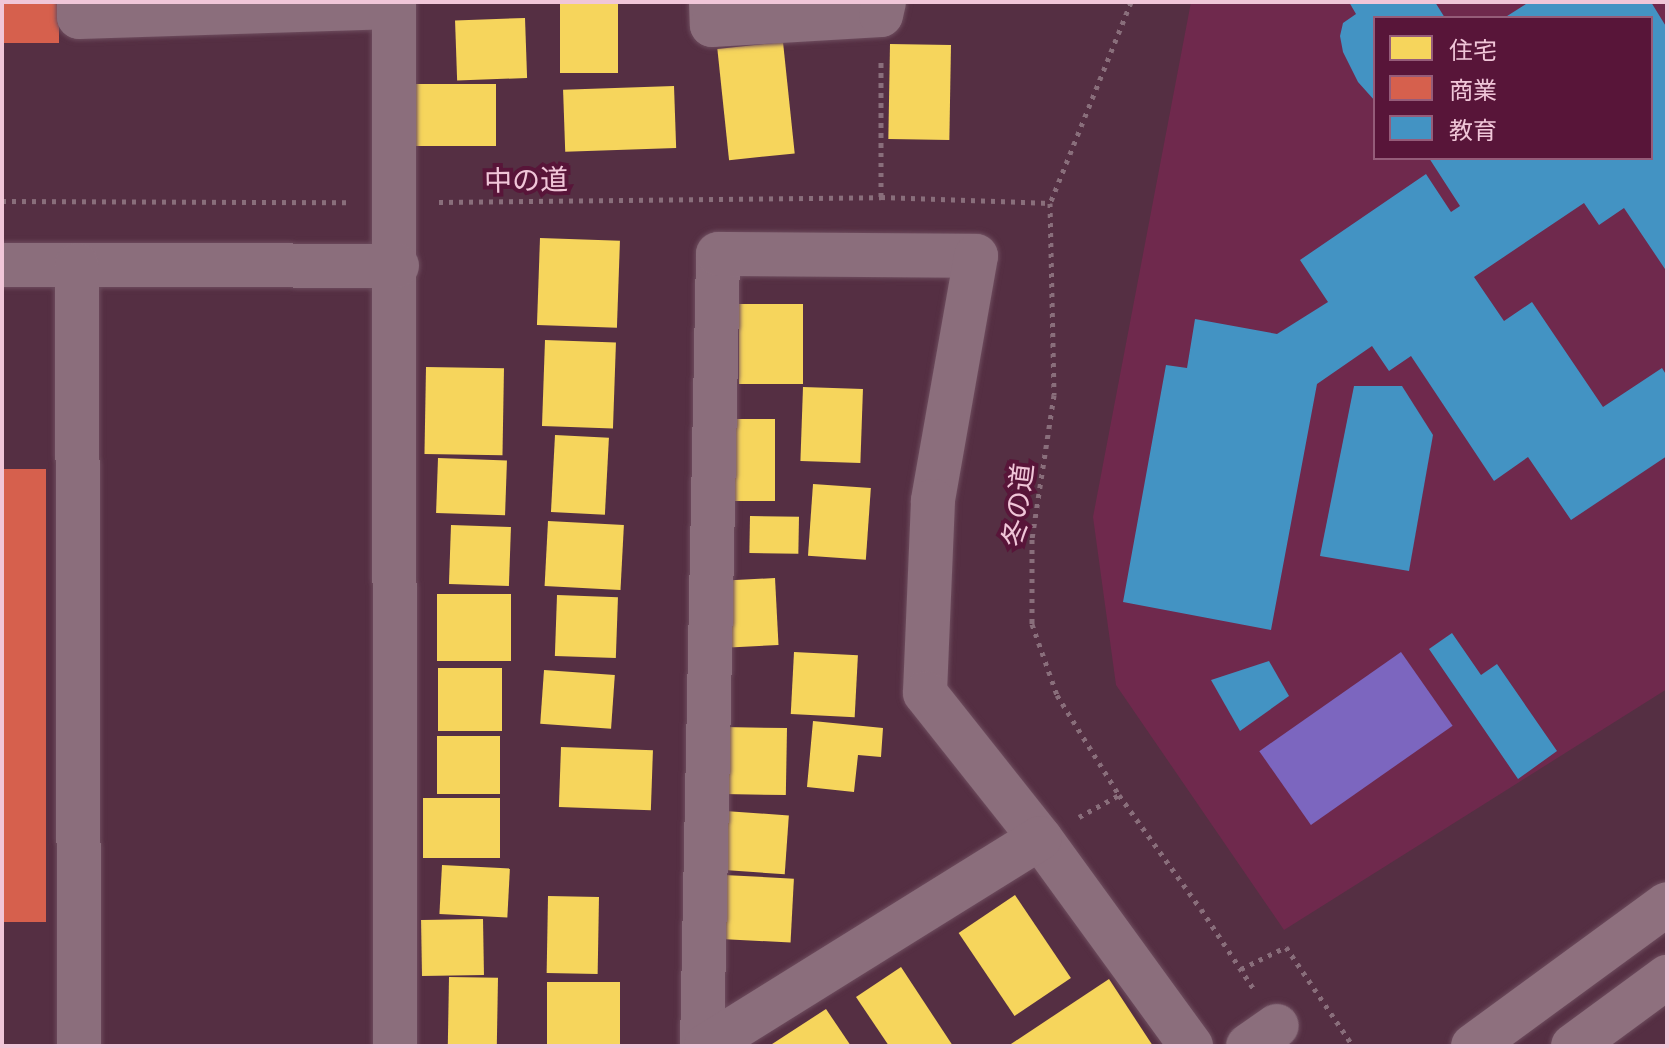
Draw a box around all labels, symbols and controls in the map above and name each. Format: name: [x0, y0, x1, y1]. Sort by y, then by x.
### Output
legend: [1373, 16, 1653, 160]
text: 住宅: [1449, 35, 1497, 66]
text: 商業: [1449, 75, 1497, 106]
text: 教育: [1449, 115, 1497, 146]
street label: 中の道: [484, 163, 568, 199]
street label: 冬の道: [997, 461, 1041, 549]

